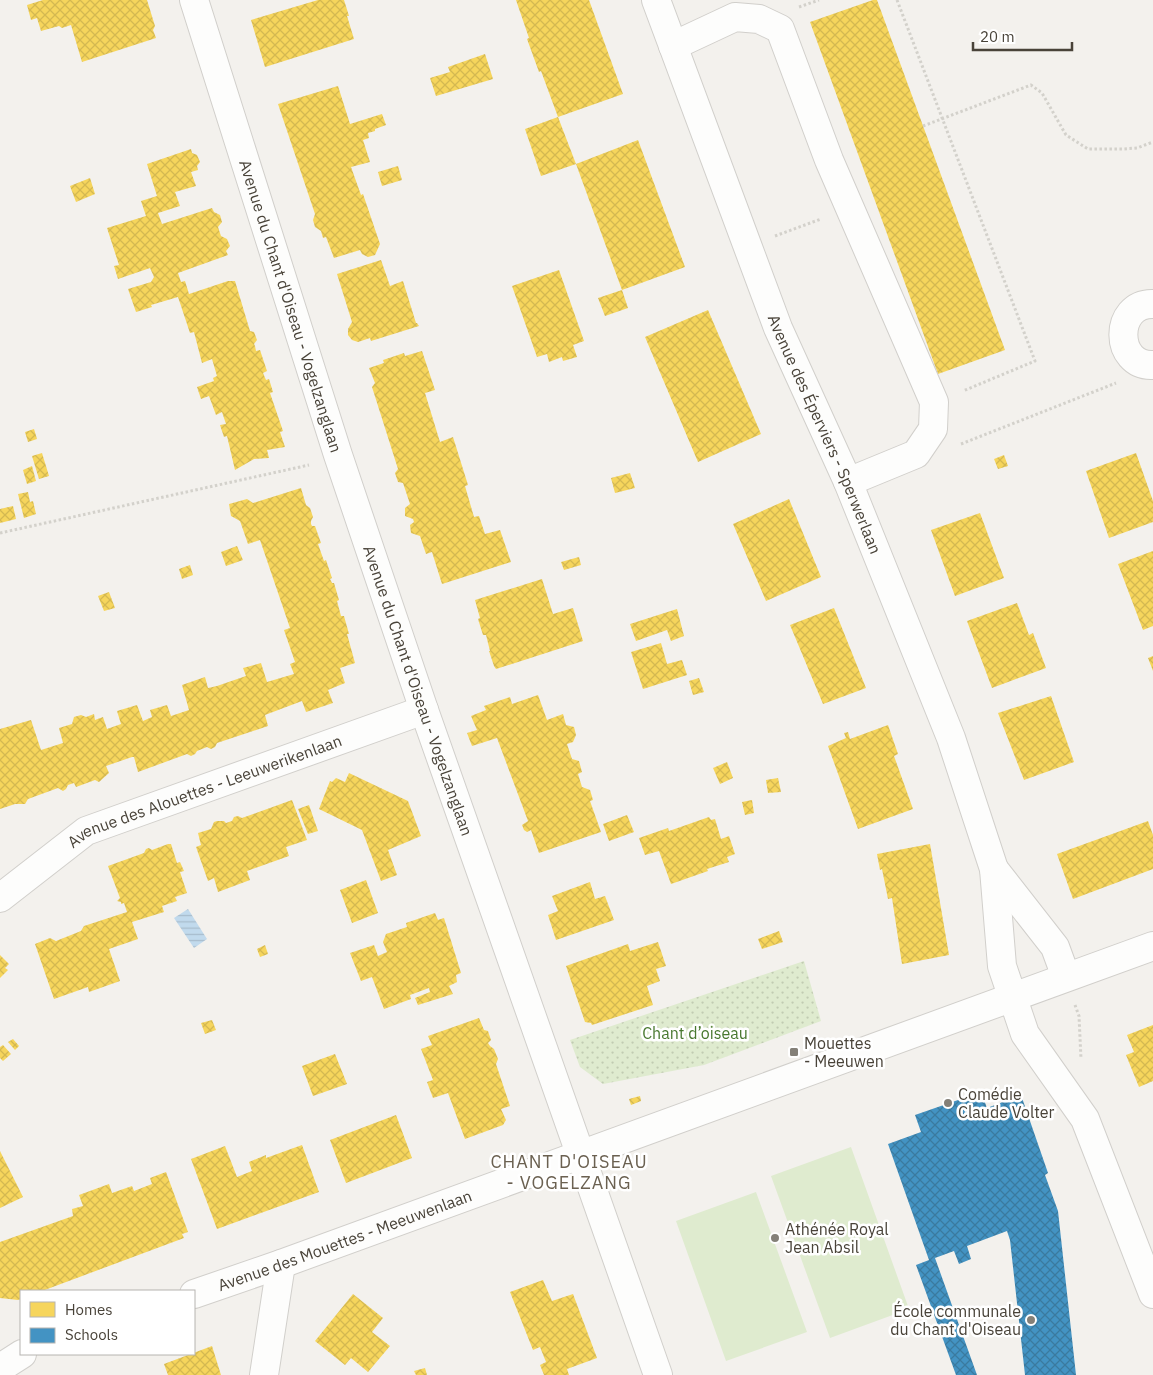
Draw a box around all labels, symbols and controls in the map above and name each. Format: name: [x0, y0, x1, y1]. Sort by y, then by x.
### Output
scale bar: [973, 20, 1072, 52]
text: 20 m: [980, 27, 1015, 46]
street label: Avenue du Chant d'Oiseau - Vogelzanglaan: [235, 157, 347, 455]
street label: Avenue des Éperviers - Sperwerlaan: [764, 312, 886, 557]
street label: Avenue du Chant d'Oiseau - Vogelzanglaan: [359, 543, 477, 838]
street label: Avenue des Alouettes - Leeuwerikenlaan: [63, 730, 345, 852]
park label: Chant d’oiseau: [642, 1023, 748, 1043]
place label: Mouettes - Meeuwen: [804, 1033, 884, 1071]
marker: Mouettes - Meeuwen: [788, 1046, 800, 1058]
place label: Comédie Claude Volter: [958, 1084, 1055, 1122]
marker: Comédie Claude Volter: [942, 1097, 954, 1109]
district label: CHANT D'OISEAU - VOGELZANG: [490, 1150, 648, 1194]
street label: Avenue des Mouettes - Meeuwenlaan: [215, 1185, 475, 1295]
place label: Athénée Royal Jean Absil: [785, 1219, 889, 1257]
marker: Athénée Royal Jean Absil: [769, 1232, 781, 1244]
legend: [20, 1290, 195, 1355]
text: Homes: [65, 1300, 113, 1319]
place label: École communale du Chant d'Oiseau: [890, 1300, 1021, 1339]
marker: École communale du Chant d'Oiseau: [1025, 1314, 1037, 1326]
text: Schools: [65, 1325, 118, 1344]

